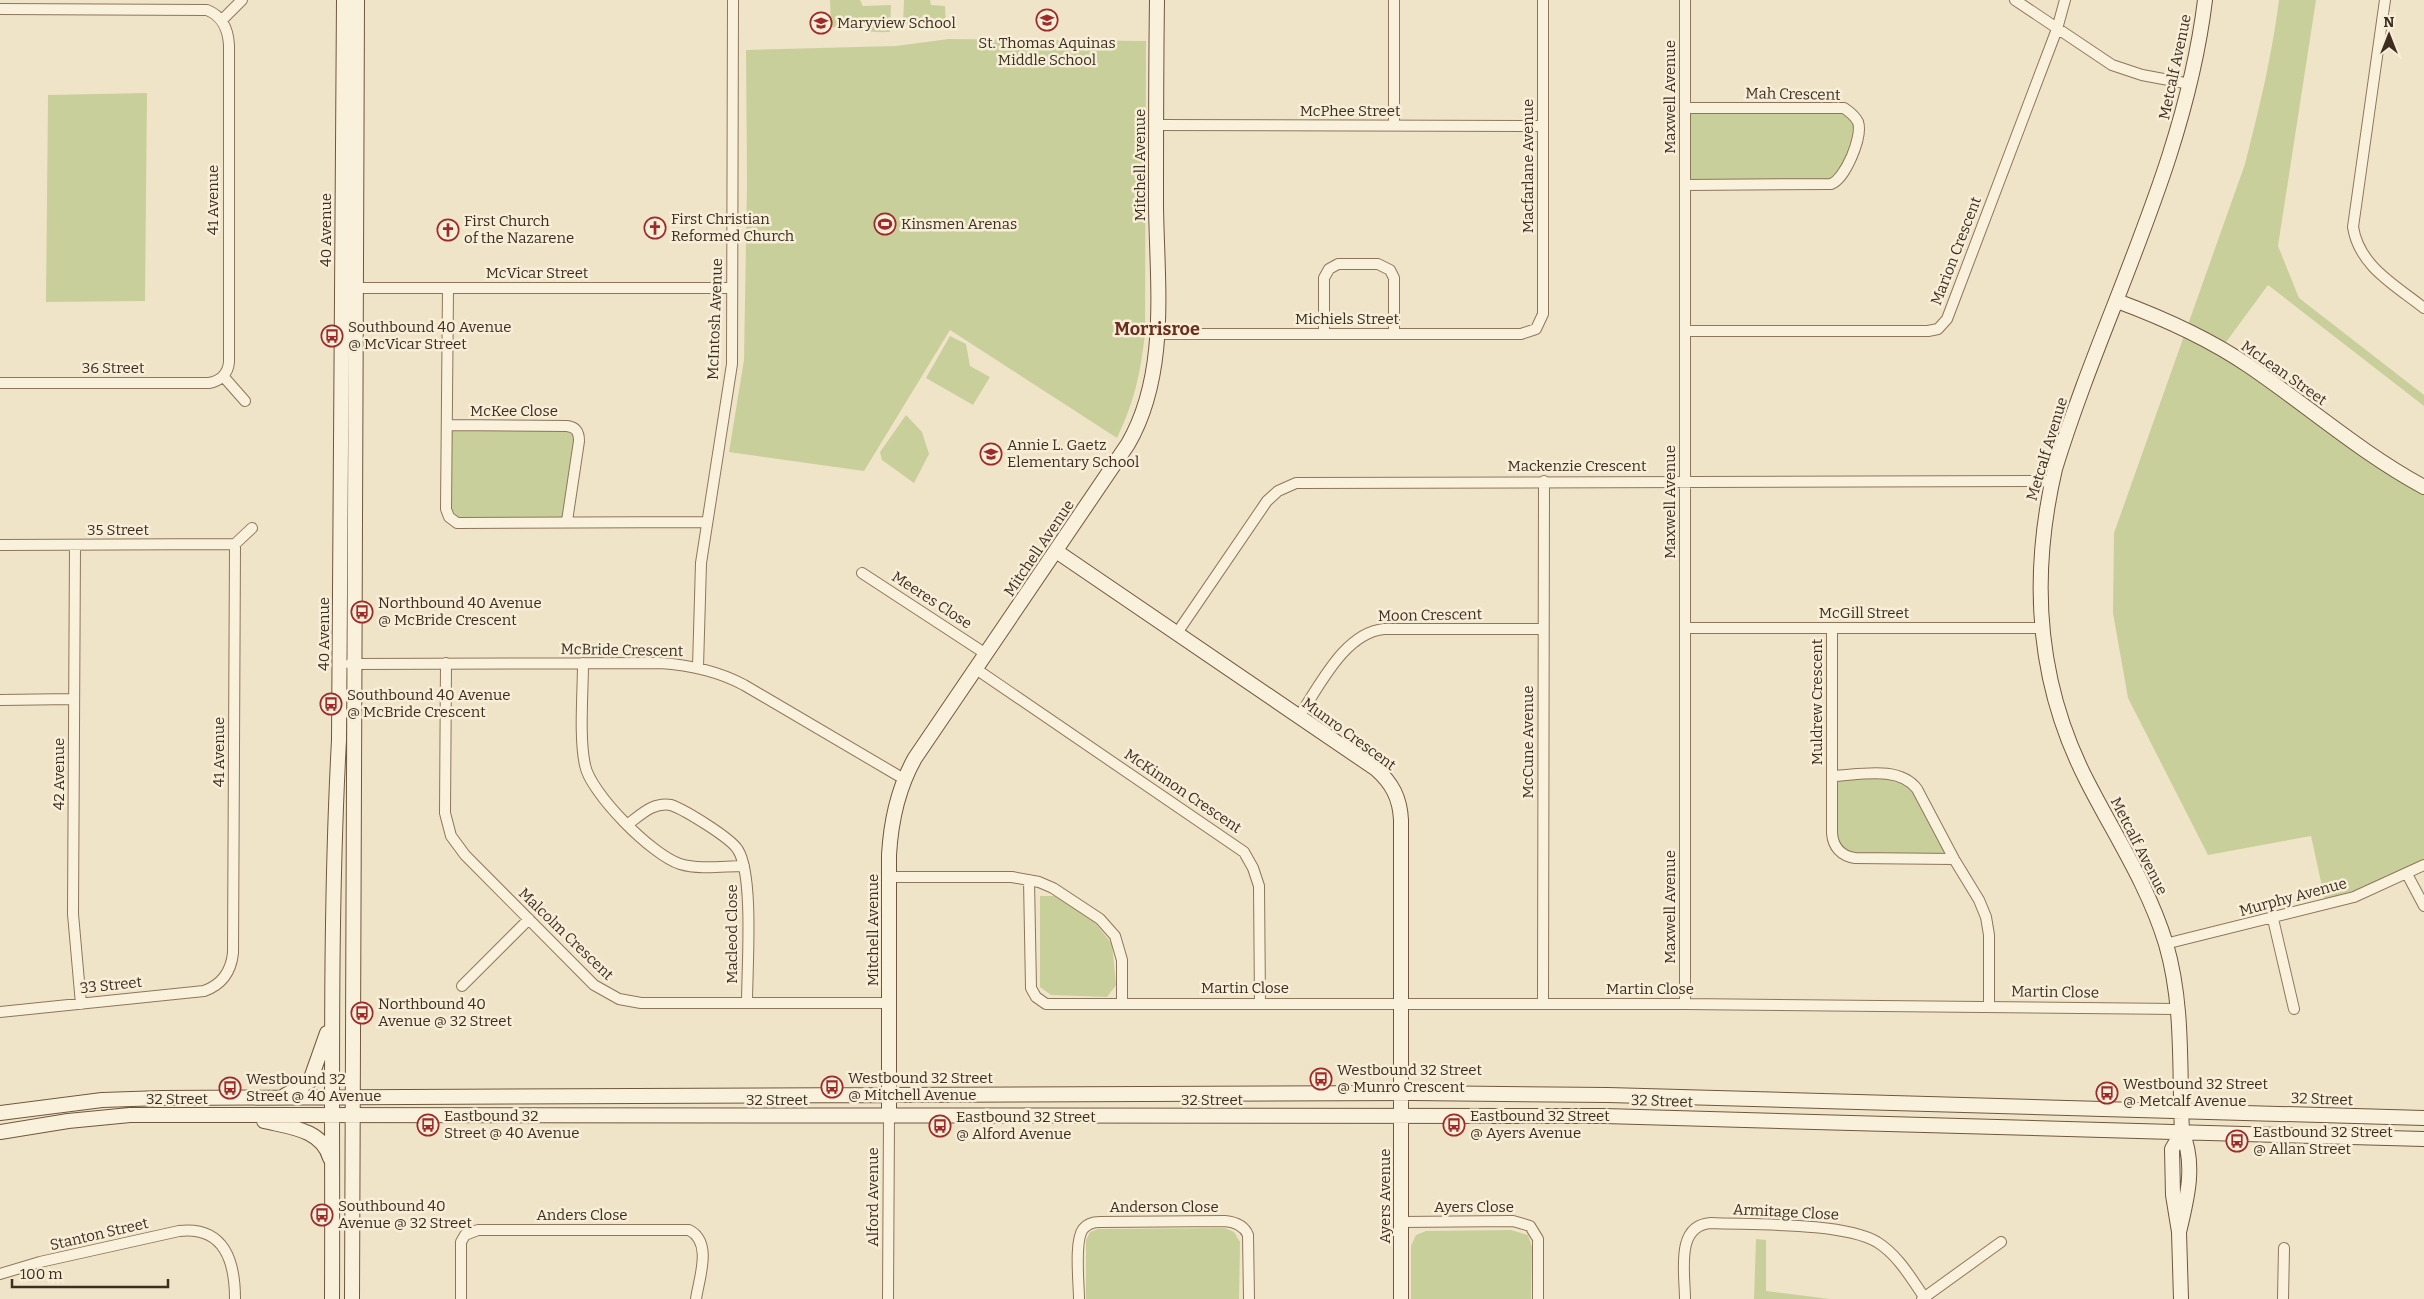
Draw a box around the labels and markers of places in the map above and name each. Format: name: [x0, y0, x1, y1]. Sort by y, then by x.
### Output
school or university icon: St. Thomas Aquinas Middle School: [1035, 8, 1059, 32]
school or university icon: Maryview School: [809, 11, 833, 35]
place label: Maryview School: [837, 14, 956, 32]
place label: St. Thomas Aquinas Middle School: [978, 34, 1116, 69]
place label: First Christian Reformed Church: [671, 210, 795, 245]
place label: First Church of the Nazarene: [464, 212, 574, 247]
sports icon: Kinsmen Arenas: [873, 212, 897, 236]
place label: Kinsmen Arenas: [901, 215, 1017, 233]
church icon: First Christian Reformed Church: [643, 216, 667, 240]
church icon: First Church of the Nazarene: [436, 218, 460, 242]
place label: Southbound 40 Avenue @ McVicar Street: [348, 318, 511, 353]
bus stop icon: Southbound 40 Avenue @ McVicar Street: [320, 324, 344, 348]
place label: Annie L. Gaetz Elementary School: [1007, 436, 1139, 471]
school or university icon: Annie L. Gaetz Elementary School: [979, 442, 1003, 466]
place label: Northbound 40 Avenue @ McBride Crescent: [378, 594, 542, 629]
bus stop icon: Northbound 40 Avenue @ McBride Crescent: [350, 600, 374, 624]
place label: Southbound 40 Avenue @ McBride Crescent: [347, 686, 510, 721]
bus stop icon: Southbound 40 Avenue @ McBride Crescent: [319, 692, 343, 716]
place label: Northbound 40 Avenue @ 32 Street: [378, 995, 512, 1030]
bus stop icon: Northbound 40 Avenue @ 32 Street: [350, 1001, 374, 1025]
place label: Westbound 32 Street @ Munro Crescent: [1337, 1061, 1483, 1096]
bus stop icon: Westbound 32 Street @ Munro Crescent: [1309, 1067, 1333, 1091]
place label: Westbound 32 Street @ Mitchell Avenue: [848, 1069, 994, 1104]
place label: Westbound 32 Street @ 40 Avenue: [246, 1070, 382, 1105]
bus stop icon: Westbound 32 Street @ Mitchell Avenue: [820, 1075, 844, 1099]
place label: Westbound 32 Street @ Metcalf Avenue: [2123, 1075, 2269, 1110]
bus stop icon: Westbound 32 Street @ 40 Avenue: [218, 1076, 242, 1100]
bus stop icon: Westbound 32 Street @ Metcalf Avenue: [2095, 1081, 2119, 1105]
place label: Eastbound 32 Street @ 40 Avenue: [444, 1107, 580, 1142]
place label: Eastbound 32 Street @ Ayers Avenue: [1470, 1107, 1610, 1142]
place label: Eastbound 32 Street @ Alford Avenue: [956, 1108, 1096, 1143]
bus stop icon: Eastbound 32 Street @ 40 Avenue: [416, 1113, 440, 1137]
bus stop icon: Eastbound 32 Street @ Ayers Avenue: [1442, 1113, 1466, 1137]
bus stop icon: Eastbound 32 Street @ Alford Avenue: [928, 1114, 952, 1138]
place label: Eastbound 32 Street @ Allan Street: [2253, 1123, 2393, 1158]
bus stop icon: Eastbound 32 Street @ Allan Street: [2225, 1129, 2249, 1153]
place label: Southbound 40 Avenue @ 32 Street: [338, 1197, 472, 1232]
bus stop icon: Southbound 40 Avenue @ 32 Street: [310, 1203, 334, 1227]

